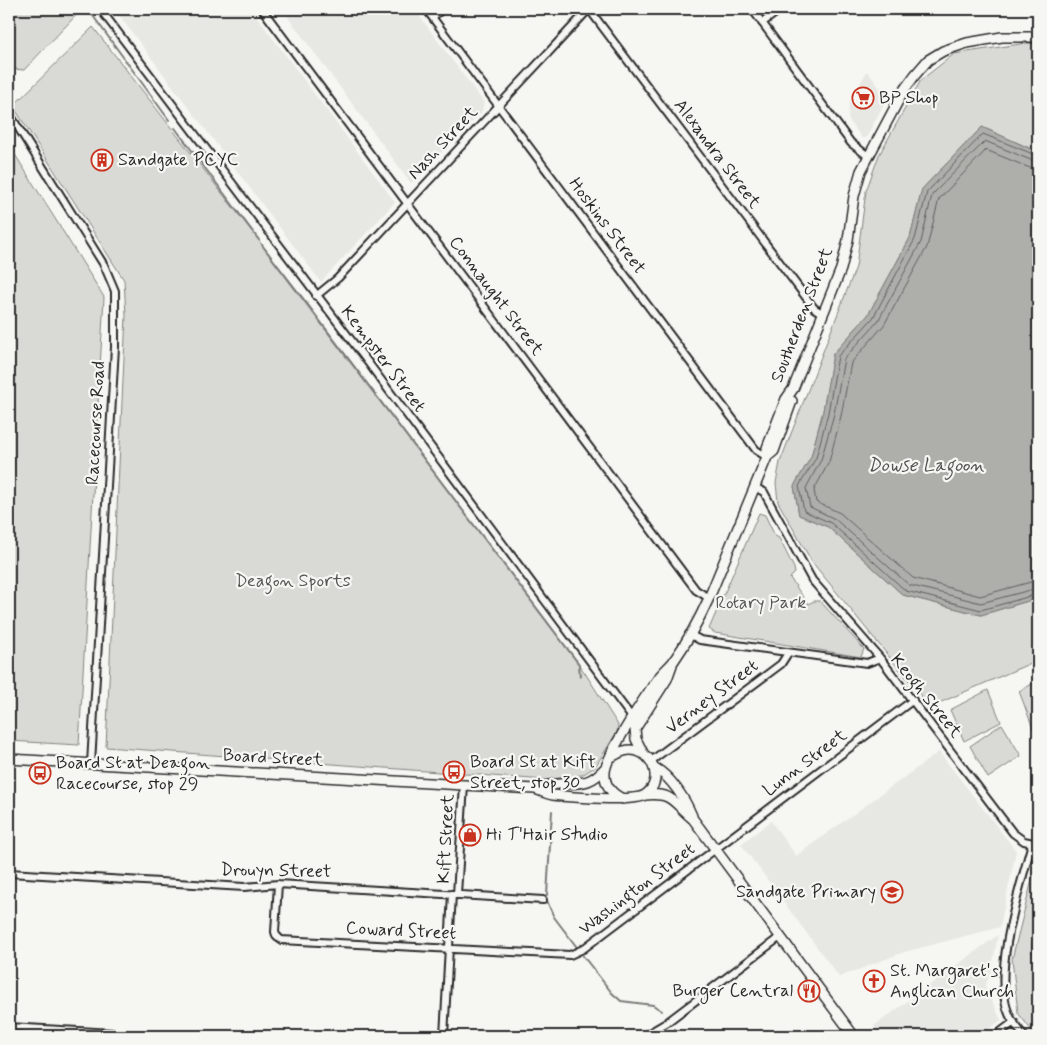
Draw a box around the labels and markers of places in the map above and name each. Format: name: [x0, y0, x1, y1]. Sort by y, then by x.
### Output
supermarket icon: BP Shop: [851, 86, 875, 110]
place label: BP Shop: [879, 86, 939, 110]
building icon: Sandgate PCYC: [90, 148, 114, 172]
place label: Sandgate PCYC: [118, 148, 239, 172]
place label: Board St at Kift Street, stop 30: [470, 750, 596, 795]
place label: Board St at Deagon Racecourse, stop 29: [56, 751, 210, 796]
bus stop icon: Board St at Kift Street, stop 30: [442, 760, 466, 784]
bus stop icon: Board St at Deagon Racecourse, stop 29: [28, 761, 52, 785]
shop icon: Hi T'Hair Studio: [458, 823, 482, 847]
place label: Hi T'Hair Studio: [486, 823, 608, 847]
place label: Sandgate Primary: [736, 880, 876, 904]
school or university icon: Sandgate Primary: [880, 880, 904, 904]
place label: St. Margaret's Anglican Church: [890, 959, 1014, 1006]
church icon: St. Margaret's Anglican Church: [862, 969, 886, 993]
place label: Burger Central: [673, 979, 793, 1004]
restaurant icon: Burger Central: [797, 979, 821, 1003]

